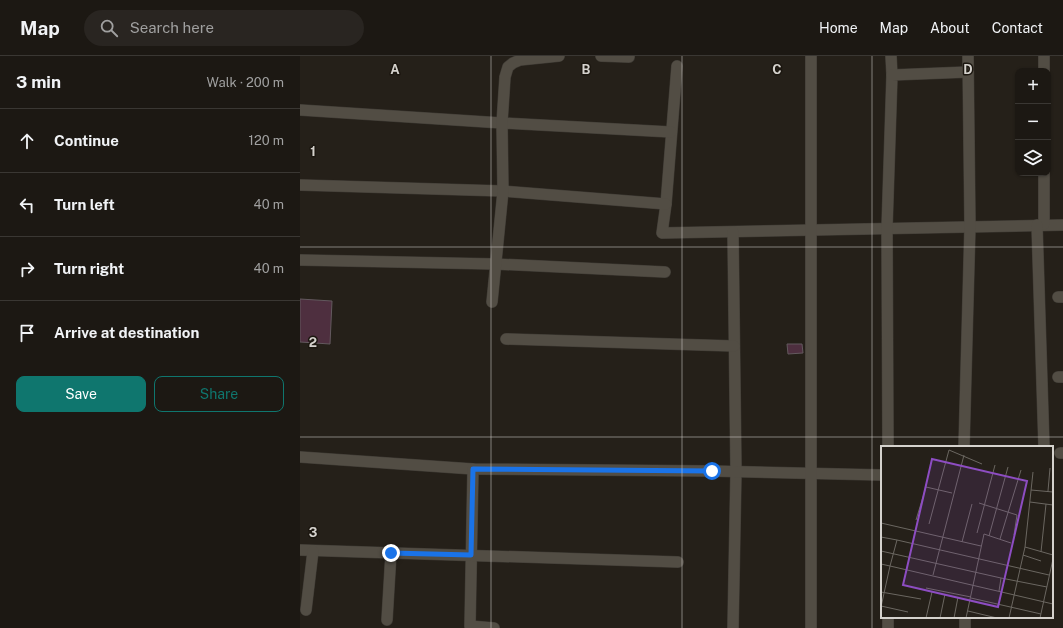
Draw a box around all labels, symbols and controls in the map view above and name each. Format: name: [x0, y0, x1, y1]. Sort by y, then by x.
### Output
search box: [84, 10, 364, 46]
text: Map: [20, 17, 60, 39]
icon: search: [98, 17, 120, 39]
text: Search here: [130, 19, 214, 36]
text: Home: [819, 20, 858, 36]
text: Map: [880, 20, 908, 36]
text: About: [930, 20, 970, 36]
text: Contact: [992, 20, 1043, 36]
text: A: [390, 62, 400, 77]
text: B: [582, 62, 591, 77]
text: C: [772, 62, 782, 77]
text: D: [963, 62, 973, 77]
map controls: [1015, 68, 1051, 176]
button: +: [1015, 68, 1051, 104]
text: 3 min: [16, 72, 61, 92]
text: Walk · 200 m: [207, 75, 284, 90]
button: −: [1015, 104, 1051, 140]
icon: ahead: [16, 130, 38, 152]
text: Continue: [54, 132, 119, 149]
text: 120 m: [249, 133, 284, 148]
button: layers: [1015, 140, 1051, 176]
text: 1: [310, 144, 316, 159]
icon: left: [16, 194, 38, 216]
text: Turn left: [54, 196, 115, 213]
text: 40 m: [253, 197, 284, 212]
icon: right: [16, 258, 38, 280]
text: Turn right: [54, 260, 124, 277]
text: 40 m: [253, 261, 284, 276]
icon: arrive: [16, 322, 38, 344]
text: Arrive at destination: [54, 324, 199, 341]
text: 2: [309, 335, 317, 350]
button: Save: [16, 376, 146, 412]
button: Share: [154, 376, 284, 412]
inset map: [881, 446, 1053, 618]
route start: [703, 462, 721, 480]
text: 3: [309, 525, 318, 540]
route end: [382, 544, 400, 562]

